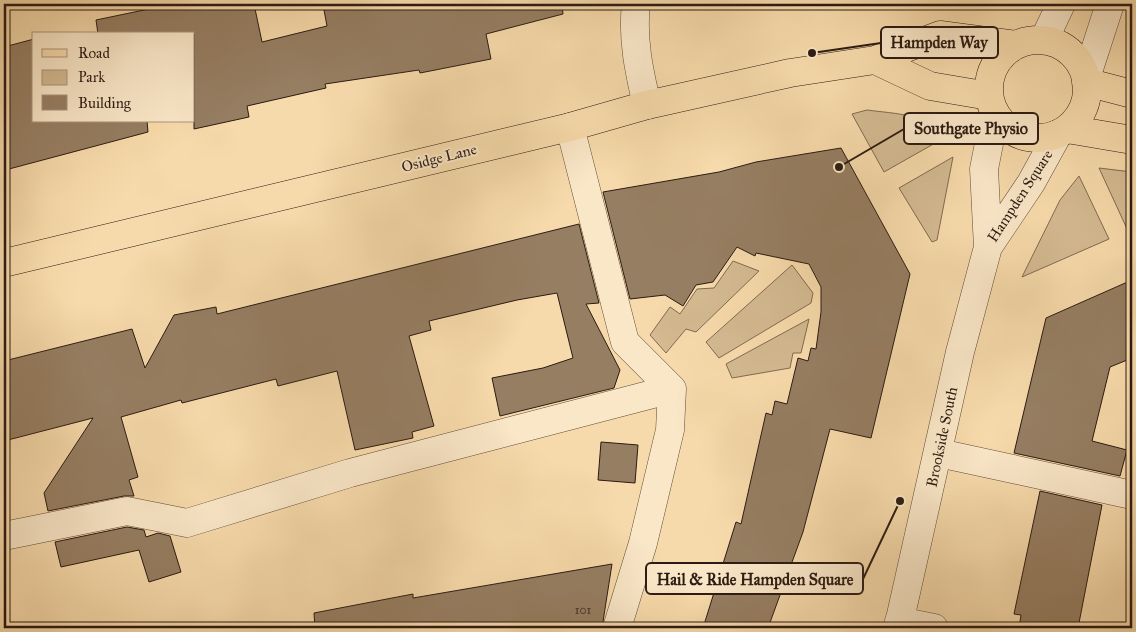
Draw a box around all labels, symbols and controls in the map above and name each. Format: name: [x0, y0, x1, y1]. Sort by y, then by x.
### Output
callout: Hampden Way: [881, 27, 998, 58]
legend: [32, 32, 195, 122]
text: Hampden Way: [890, 33, 989, 53]
text: Road: [78, 44, 110, 62]
text: Park: [78, 68, 105, 86]
text: Building: [78, 94, 132, 112]
callout: Southgate Physio: [904, 113, 1038, 144]
text: Southgate Physio: [914, 119, 1028, 139]
street label: Osidge Lane: [400, 140, 478, 176]
street label: Hampden Square: [983, 146, 1057, 246]
street label: Brookside South: [923, 385, 962, 489]
callout: Hail & Ride Hampden Square: [646, 563, 863, 594]
text: Hail & Ride Hampden Square: [656, 570, 854, 590]
house number: 101: [575, 603, 591, 617]

